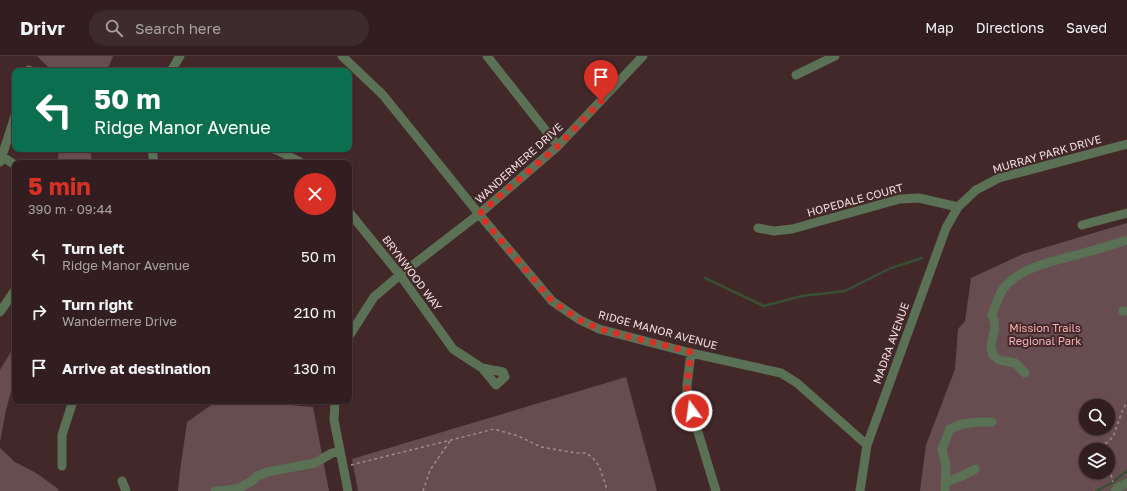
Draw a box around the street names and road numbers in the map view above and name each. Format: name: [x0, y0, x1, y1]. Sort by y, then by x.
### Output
street label: WANDERMERE DRIVE: [472, 120, 565, 205]
street label: MURRAY PARK DRIVE: [991, 132, 1103, 175]
street label: HOPEDALE COURT: [805, 180, 904, 219]
street label: BRYNWOOD WAY: [380, 233, 445, 313]
street label: MADRA AVENUE: [870, 300, 911, 385]
street label: RIDGE MANOR AVENUE: [597, 307, 719, 352]

